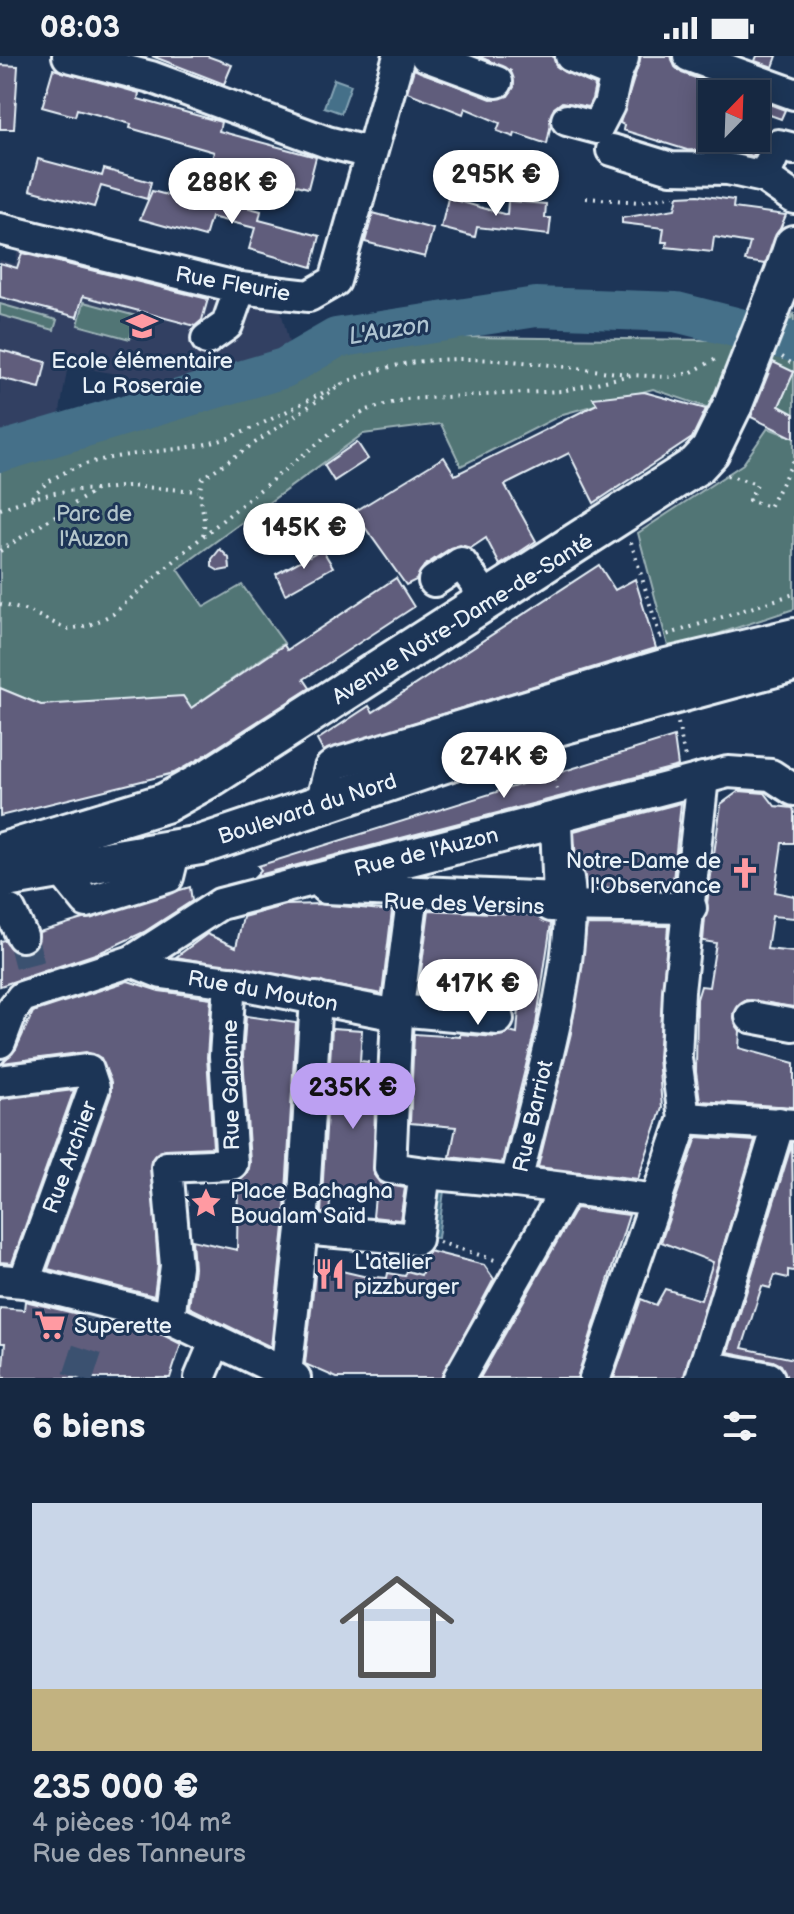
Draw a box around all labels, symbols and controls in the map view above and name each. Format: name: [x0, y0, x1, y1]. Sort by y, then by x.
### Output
text: 08:03: [40, 10, 120, 46]
north arrow: [698, 80, 770, 152]
map controls: [698, 80, 770, 152]
pin: 295K €: [431, 150, 561, 218]
pin: 288K €: [167, 158, 297, 226]
text: 295K €: [451, 160, 541, 191]
text: 288K €: [186, 168, 278, 199]
street label: Rue Fleurie: [173, 261, 292, 308]
school or university icon: Ecole élémentaire La Roseraie: [125, 309, 159, 343]
water label: L'Auzon: [347, 310, 432, 351]
place label: Ecole élémentaire La Roseraie: [51, 348, 233, 400]
park label: Parc de l'Auzon: [56, 501, 132, 553]
pin: 145K €: [239, 503, 369, 571]
text: 145K €: [261, 513, 347, 544]
street label: Avenue Notre-Dame-de-Santé: [327, 528, 598, 711]
pin: 274K €: [439, 732, 569, 800]
text: 274K €: [460, 742, 548, 773]
street label: Boulevard du Nord: [215, 768, 400, 851]
street label: Rue de l'Auzon: [351, 821, 501, 883]
place label: Notre-Dame de l'Observance: [566, 848, 721, 900]
church icon: Notre-Dame de l'Observance: [728, 856, 762, 890]
street label: Rue des Versins: [383, 888, 545, 921]
pin: 417K €: [413, 959, 543, 1027]
street label: Rue du Mouton: [185, 965, 340, 1018]
text: 417K €: [436, 969, 520, 1000]
street label: Rue Galonne: [217, 1019, 246, 1151]
street label: Rue Barriot: [507, 1057, 560, 1175]
pin: 235K €: [288, 1063, 418, 1131]
text: 235K €: [308, 1073, 398, 1104]
street label: Rue Archier: [38, 1097, 104, 1217]
place label: Place Bachagha Boualam Saïd: [230, 1178, 393, 1230]
place icon: Place Bachagha Boualam Saïd: [189, 1186, 223, 1220]
place label: L'atelier pizzburger: [354, 1249, 460, 1301]
restaurant icon: L'atelier pizzburger: [313, 1257, 347, 1291]
supermarket icon: Superette: [33, 1308, 67, 1342]
place label: Superette: [74, 1313, 172, 1340]
icon: filters: [718, 1404, 762, 1448]
text: 6 biens: [32, 1406, 145, 1447]
icon: home: [325, 1555, 469, 1699]
text: 235 000 €: [32, 1767, 199, 1808]
text: 4 pièces · 104 m²: [32, 1808, 232, 1839]
text: Rue des Tanneurs: [32, 1839, 246, 1870]

